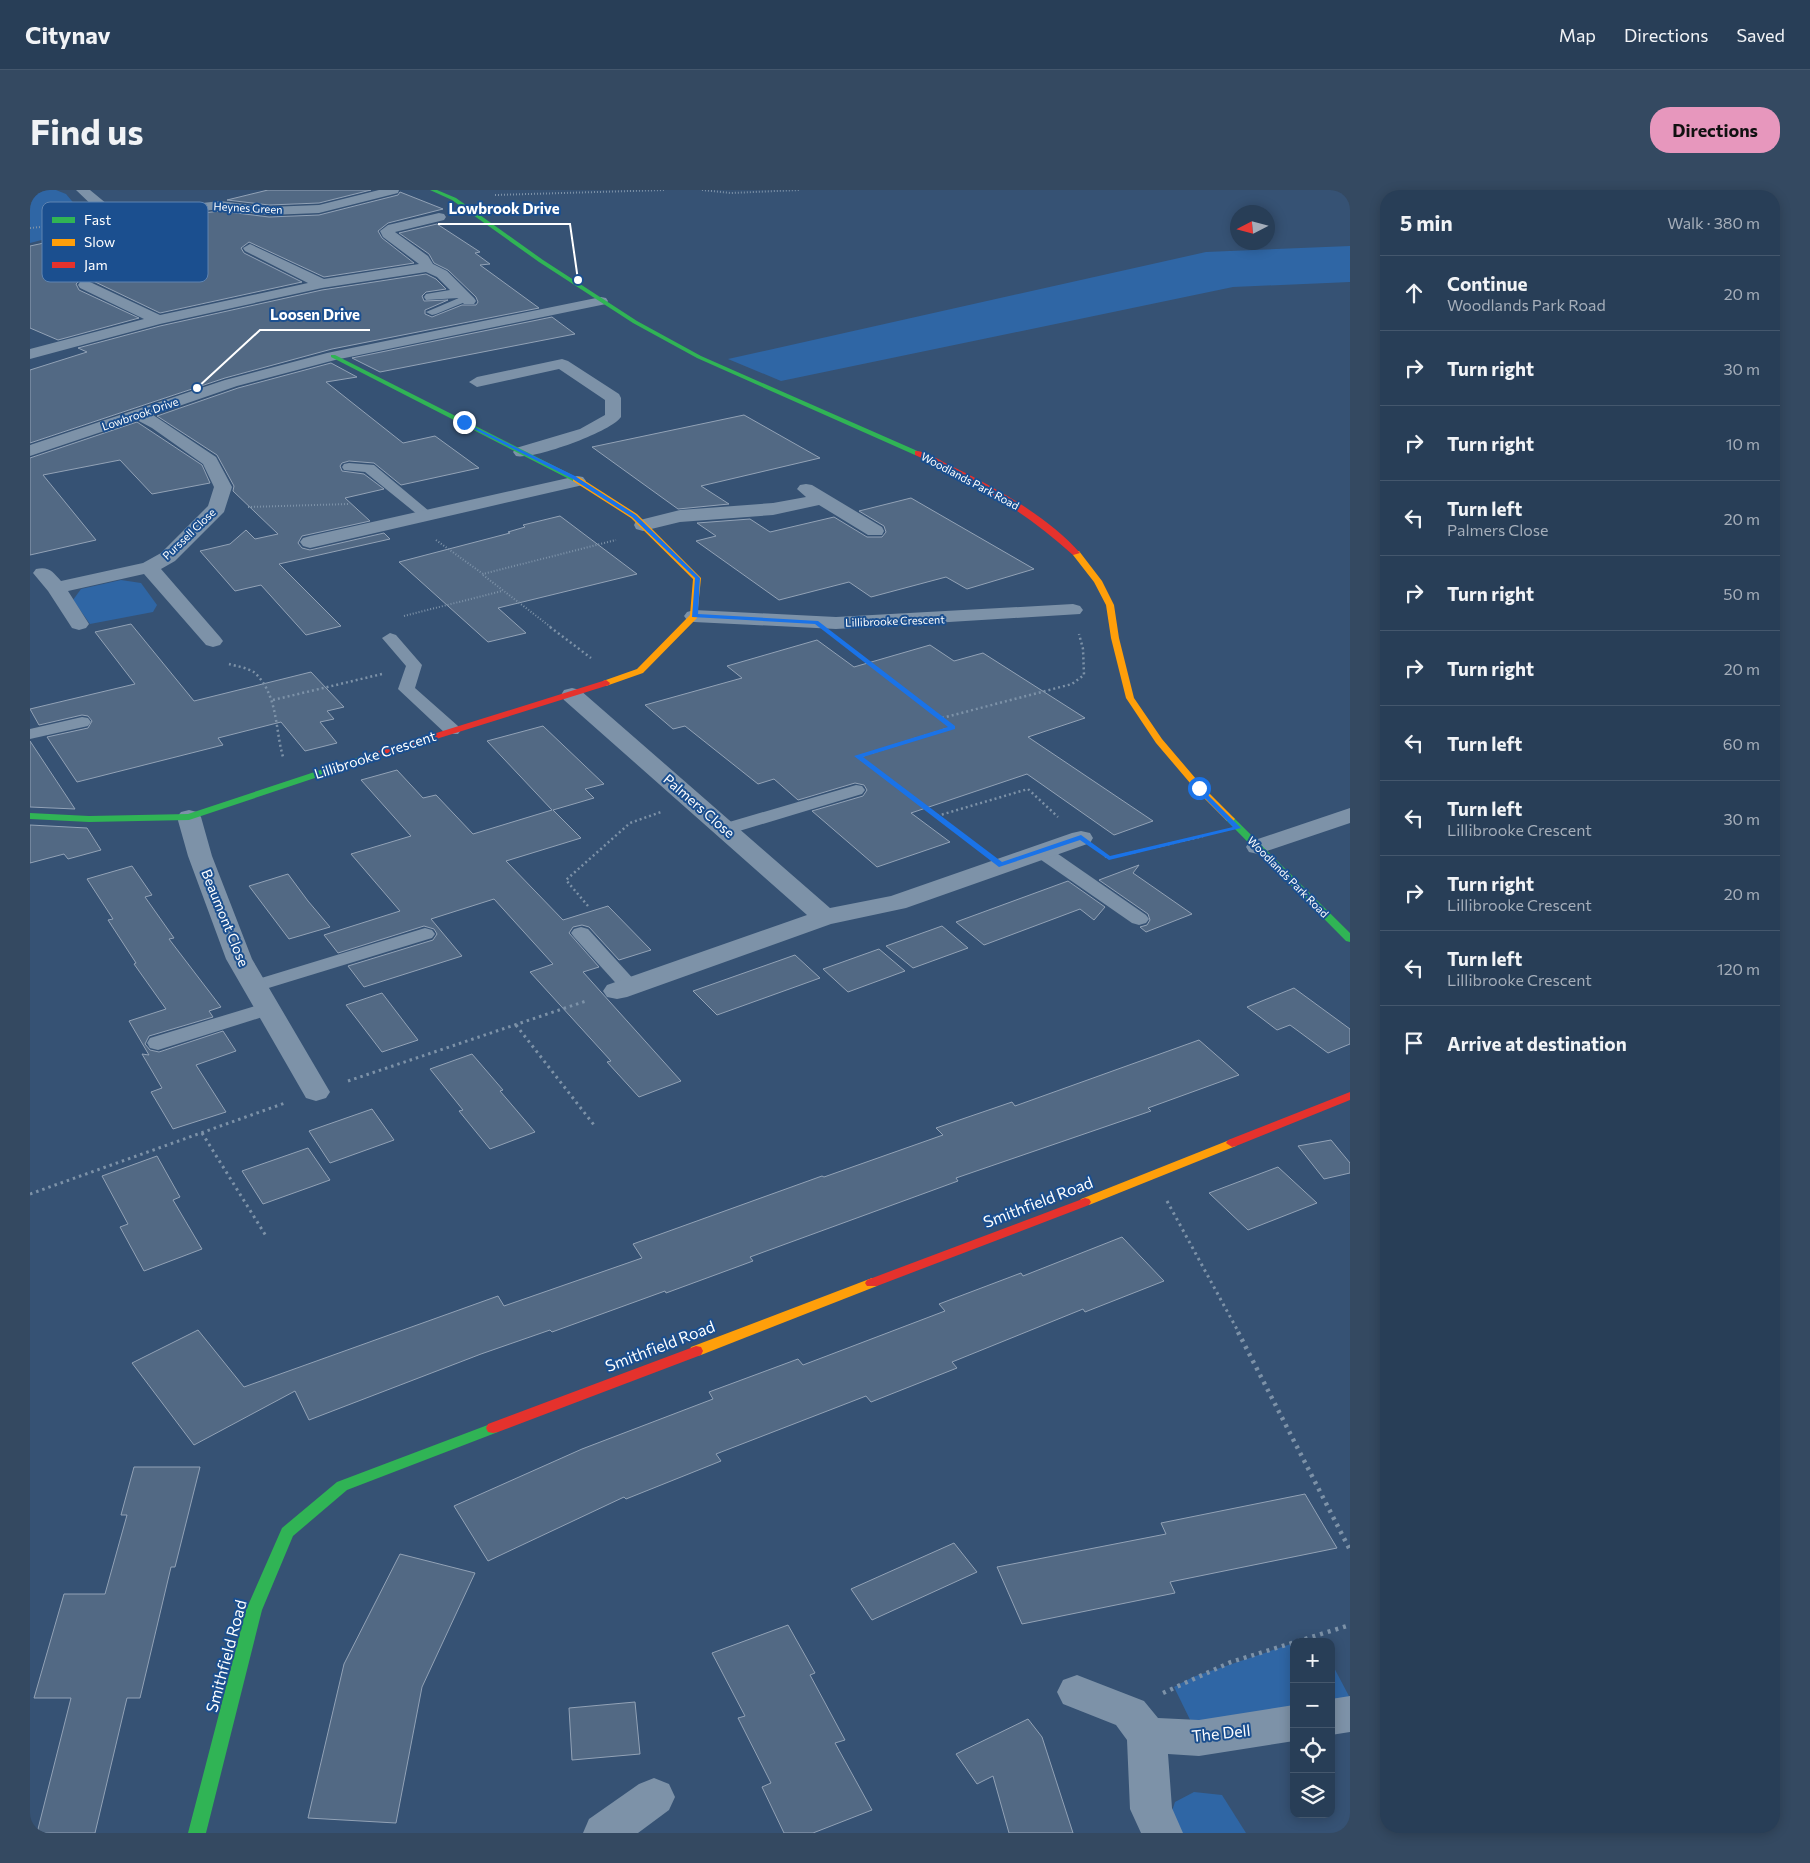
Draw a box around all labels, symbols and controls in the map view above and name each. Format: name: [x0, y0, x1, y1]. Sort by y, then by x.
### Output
text: Citynav: [25, 20, 111, 49]
text: Map: [1559, 24, 1596, 46]
text: Directions: [1624, 24, 1708, 46]
text: Saved: [1736, 24, 1785, 46]
button: Directions: [1650, 107, 1780, 153]
text: Find us: [30, 109, 144, 152]
callout: Lowbrook Drive: [438, 194, 570, 224]
street label: Heynes Green: [213, 199, 283, 216]
text: Lowbrook Drive: [448, 199, 560, 217]
legend: [42, 202, 208, 282]
north arrow: [1230, 205, 1275, 250]
text: 5 min: [1400, 210, 1453, 235]
text: Fast: [84, 211, 111, 228]
text: Walk · 380 m: [1667, 213, 1760, 232]
text: Slow: [84, 233, 115, 250]
text: Jam: [84, 256, 108, 273]
text: Continue: [1447, 272, 1527, 295]
icon: ahead: [1400, 279, 1428, 307]
text: 20 m: [1724, 284, 1760, 303]
text: Woodlands Park Road: [1447, 295, 1606, 314]
callout: Loosen Drive: [260, 300, 370, 330]
text: Loosen Drive: [270, 305, 360, 323]
icon: right: [1400, 354, 1428, 382]
text: Turn right: [1447, 357, 1534, 380]
text: 30 m: [1723, 359, 1760, 378]
street label: Lowbrook Drive: [100, 394, 180, 433]
route end: [453, 411, 476, 434]
icon: right: [1400, 429, 1428, 457]
text: Turn right: [1447, 432, 1534, 455]
text: 10 m: [1726, 434, 1760, 453]
street label: Woodlands Park Road: [919, 449, 1021, 512]
text: Turn left: [1447, 497, 1522, 520]
icon: left: [1400, 504, 1428, 532]
street label: Purssell Close: [160, 505, 218, 562]
text: 20 m: [1724, 509, 1760, 528]
text: Palmers Close: [1447, 520, 1548, 539]
icon: right: [1400, 579, 1428, 607]
text: Turn right: [1447, 582, 1534, 605]
text: 50 m: [1723, 584, 1760, 603]
street label: Lillibrooke Crescent: [845, 612, 945, 629]
icon: right: [1400, 654, 1428, 682]
text: Turn right: [1447, 657, 1534, 680]
text: 20 m: [1724, 659, 1760, 678]
street label: Lillibrooke Crescent: [312, 727, 438, 782]
icon: left: [1400, 729, 1428, 757]
text: Turn left: [1447, 732, 1522, 755]
text: 60 m: [1723, 734, 1760, 753]
street label: Palmers Close: [660, 770, 738, 841]
route start: [1188, 777, 1211, 800]
text: Turn left: [1447, 797, 1522, 820]
icon: left: [1400, 804, 1428, 832]
text: 30 m: [1723, 809, 1760, 828]
text: Lillibrooke Crescent: [1447, 820, 1592, 839]
street label: Woodlands Park Road: [1245, 833, 1332, 920]
street label: Beaumont Close: [198, 867, 253, 969]
text: Turn right: [1447, 872, 1534, 895]
icon: right: [1400, 879, 1428, 907]
text: 20 m: [1724, 884, 1760, 903]
text: Lillibrooke Crescent: [1447, 895, 1592, 914]
text: Turn left: [1447, 947, 1522, 970]
icon: left: [1400, 954, 1428, 982]
text: 120 m: [1717, 959, 1760, 978]
text: Lillibrooke Crescent: [1447, 970, 1592, 989]
icon: arrive: [1400, 1029, 1428, 1057]
text: Arrive at destination: [1447, 1032, 1627, 1055]
street label: Smithfield Road: [980, 1172, 1095, 1231]
street label: Smithfield Road: [602, 1316, 717, 1375]
street label: Smithfield Road: [201, 1597, 250, 1714]
map controls: [1290, 1638, 1335, 1818]
button: +: [1290, 1638, 1335, 1683]
button: −: [1290, 1683, 1335, 1728]
street label: The Dell: [1190, 1720, 1251, 1745]
button: locate: [1290, 1728, 1335, 1773]
button: layers: [1290, 1773, 1335, 1818]

